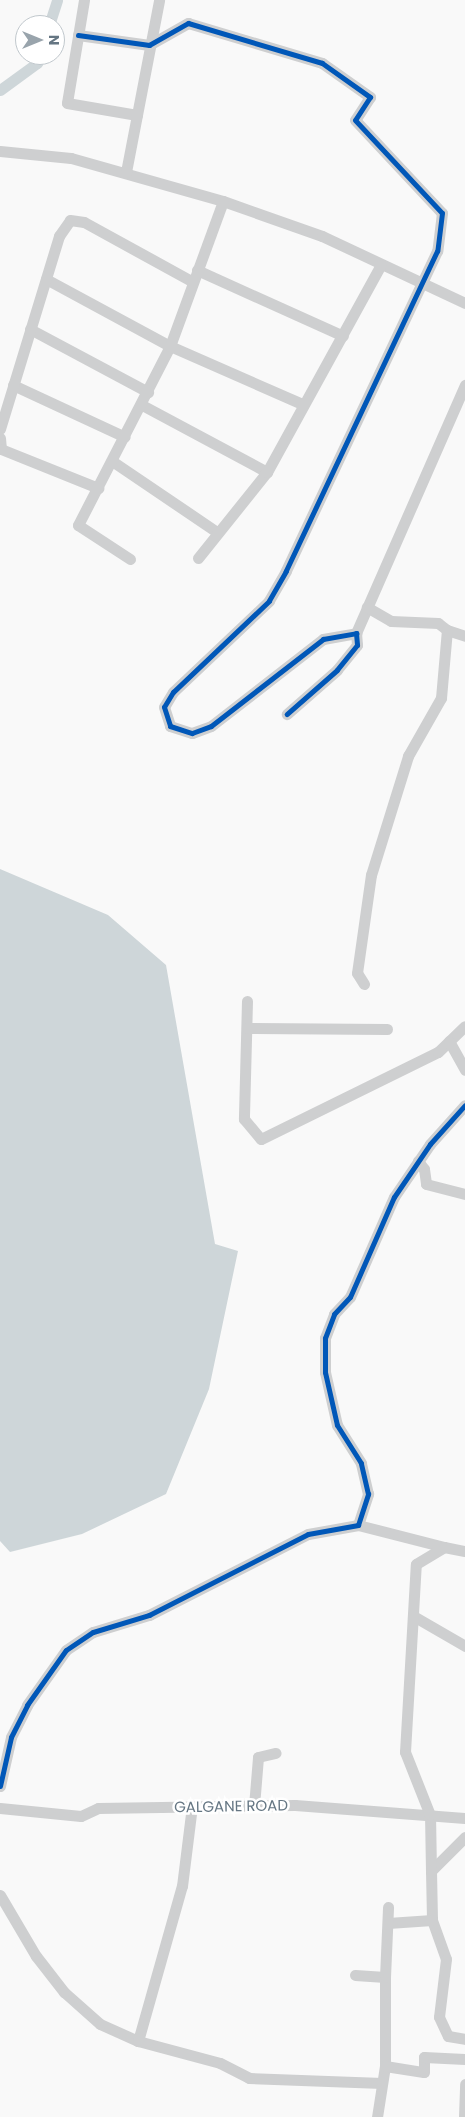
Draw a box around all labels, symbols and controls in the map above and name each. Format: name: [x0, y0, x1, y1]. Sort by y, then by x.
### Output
north arrow: [15, 15, 65, 65]
text: N: [44, 35, 64, 45]
street label: GALGANE ROAD: [174, 1796, 288, 1816]

